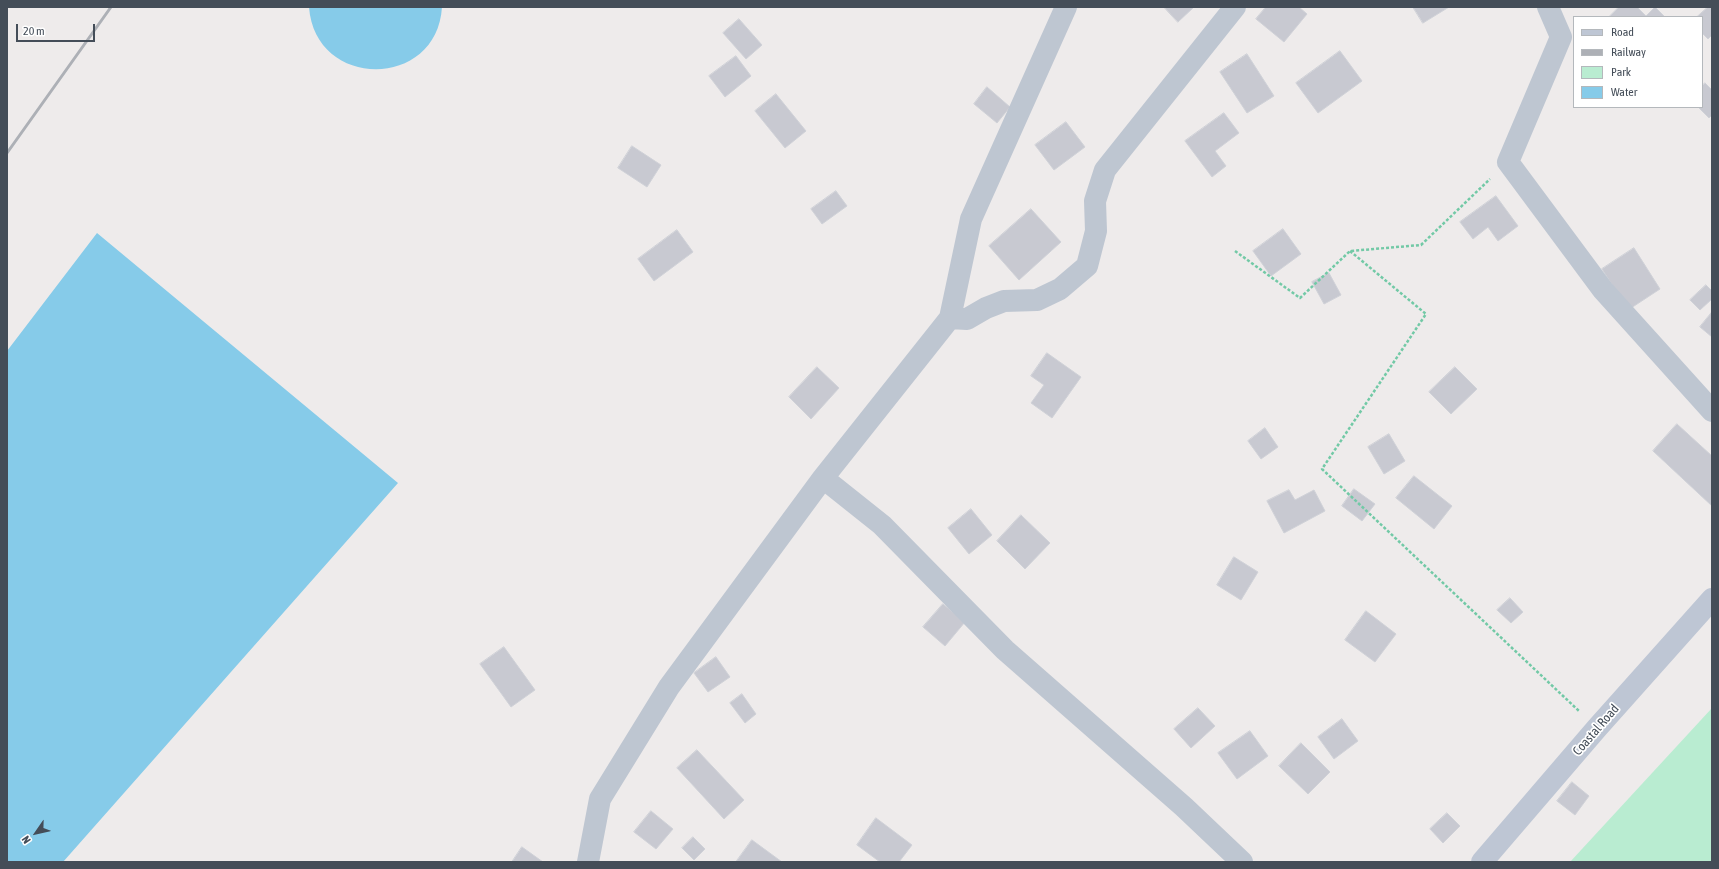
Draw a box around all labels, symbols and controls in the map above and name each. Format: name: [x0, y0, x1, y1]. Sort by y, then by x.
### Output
scale bar: [18, 16, 97, 42]
legend: [1573, 16, 1703, 108]
text: 20 m: [23, 24, 45, 38]
text: Road: [1611, 25, 1634, 39]
text: Railway: [1611, 45, 1646, 59]
text: Park: [1611, 65, 1631, 79]
text: Water: [1611, 85, 1637, 99]
street label: Coastal Road: [1570, 701, 1622, 759]
north arrow: [16, 813, 56, 853]
text: N: [19, 834, 33, 846]

